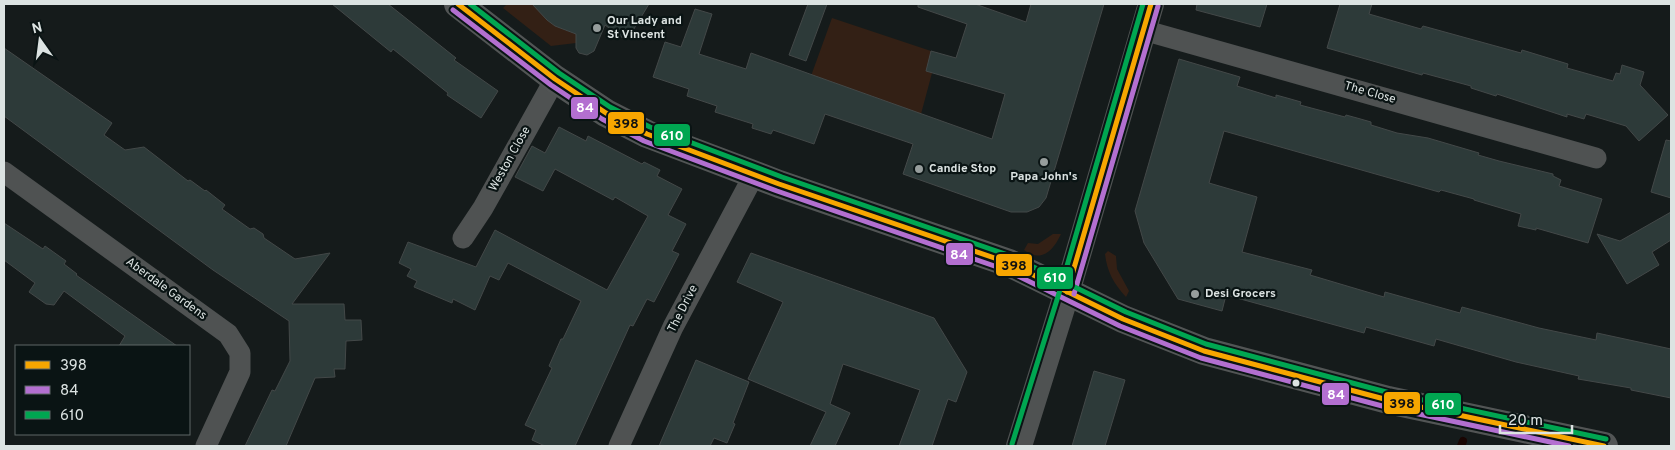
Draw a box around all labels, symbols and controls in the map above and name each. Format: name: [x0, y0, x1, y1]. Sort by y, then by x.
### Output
place label: Our Lady and St Vincent: [607, 13, 682, 43]
north arrow: [15, 15, 65, 65]
text: N: [30, 19, 44, 38]
marker: Our Lady and St Vincent: [591, 22, 603, 34]
street label: The Close: [1342, 78, 1398, 108]
line badge: 84: [570, 96, 599, 120]
text: 84: [576, 100, 594, 117]
line badge: 398: [607, 111, 645, 135]
text: 398: [613, 116, 639, 133]
line badge: 610: [653, 123, 691, 147]
street label: Weston Close: [486, 124, 534, 194]
text: 610: [660, 128, 684, 145]
marker: Papa John's: [1038, 156, 1050, 168]
place label: Candie Stop: [929, 161, 996, 177]
marker: Candie Stop: [913, 163, 925, 175]
place label: Papa John's: [1010, 169, 1078, 185]
line badge: 84: [945, 242, 974, 266]
text: 84: [950, 247, 968, 264]
line badge: 398: [995, 253, 1033, 277]
street label: Aberdale Gardens: [122, 254, 210, 324]
text: 398: [1001, 258, 1027, 275]
line badge: 610: [1036, 266, 1074, 290]
text: 610: [1043, 270, 1067, 287]
street label: The Drive: [664, 282, 702, 336]
place label: Desi Grocers: [1205, 286, 1276, 302]
marker: Desi Grocers: [1189, 288, 1201, 300]
legend: [15, 345, 190, 435]
text: 398: [60, 357, 87, 376]
unlabelled marker: [1291, 378, 1301, 388]
text: 84: [60, 382, 78, 401]
line badge: 84: [1321, 382, 1350, 406]
text: 84: [1327, 387, 1345, 404]
line badge: 398: [1383, 391, 1421, 415]
line badge: 610: [1424, 392, 1462, 416]
text: 398: [1389, 396, 1415, 413]
text: 610: [1431, 397, 1455, 414]
scale bar: [1500, 402, 1572, 434]
text: 610: [60, 407, 84, 426]
text: 20 m: [1508, 412, 1543, 431]

